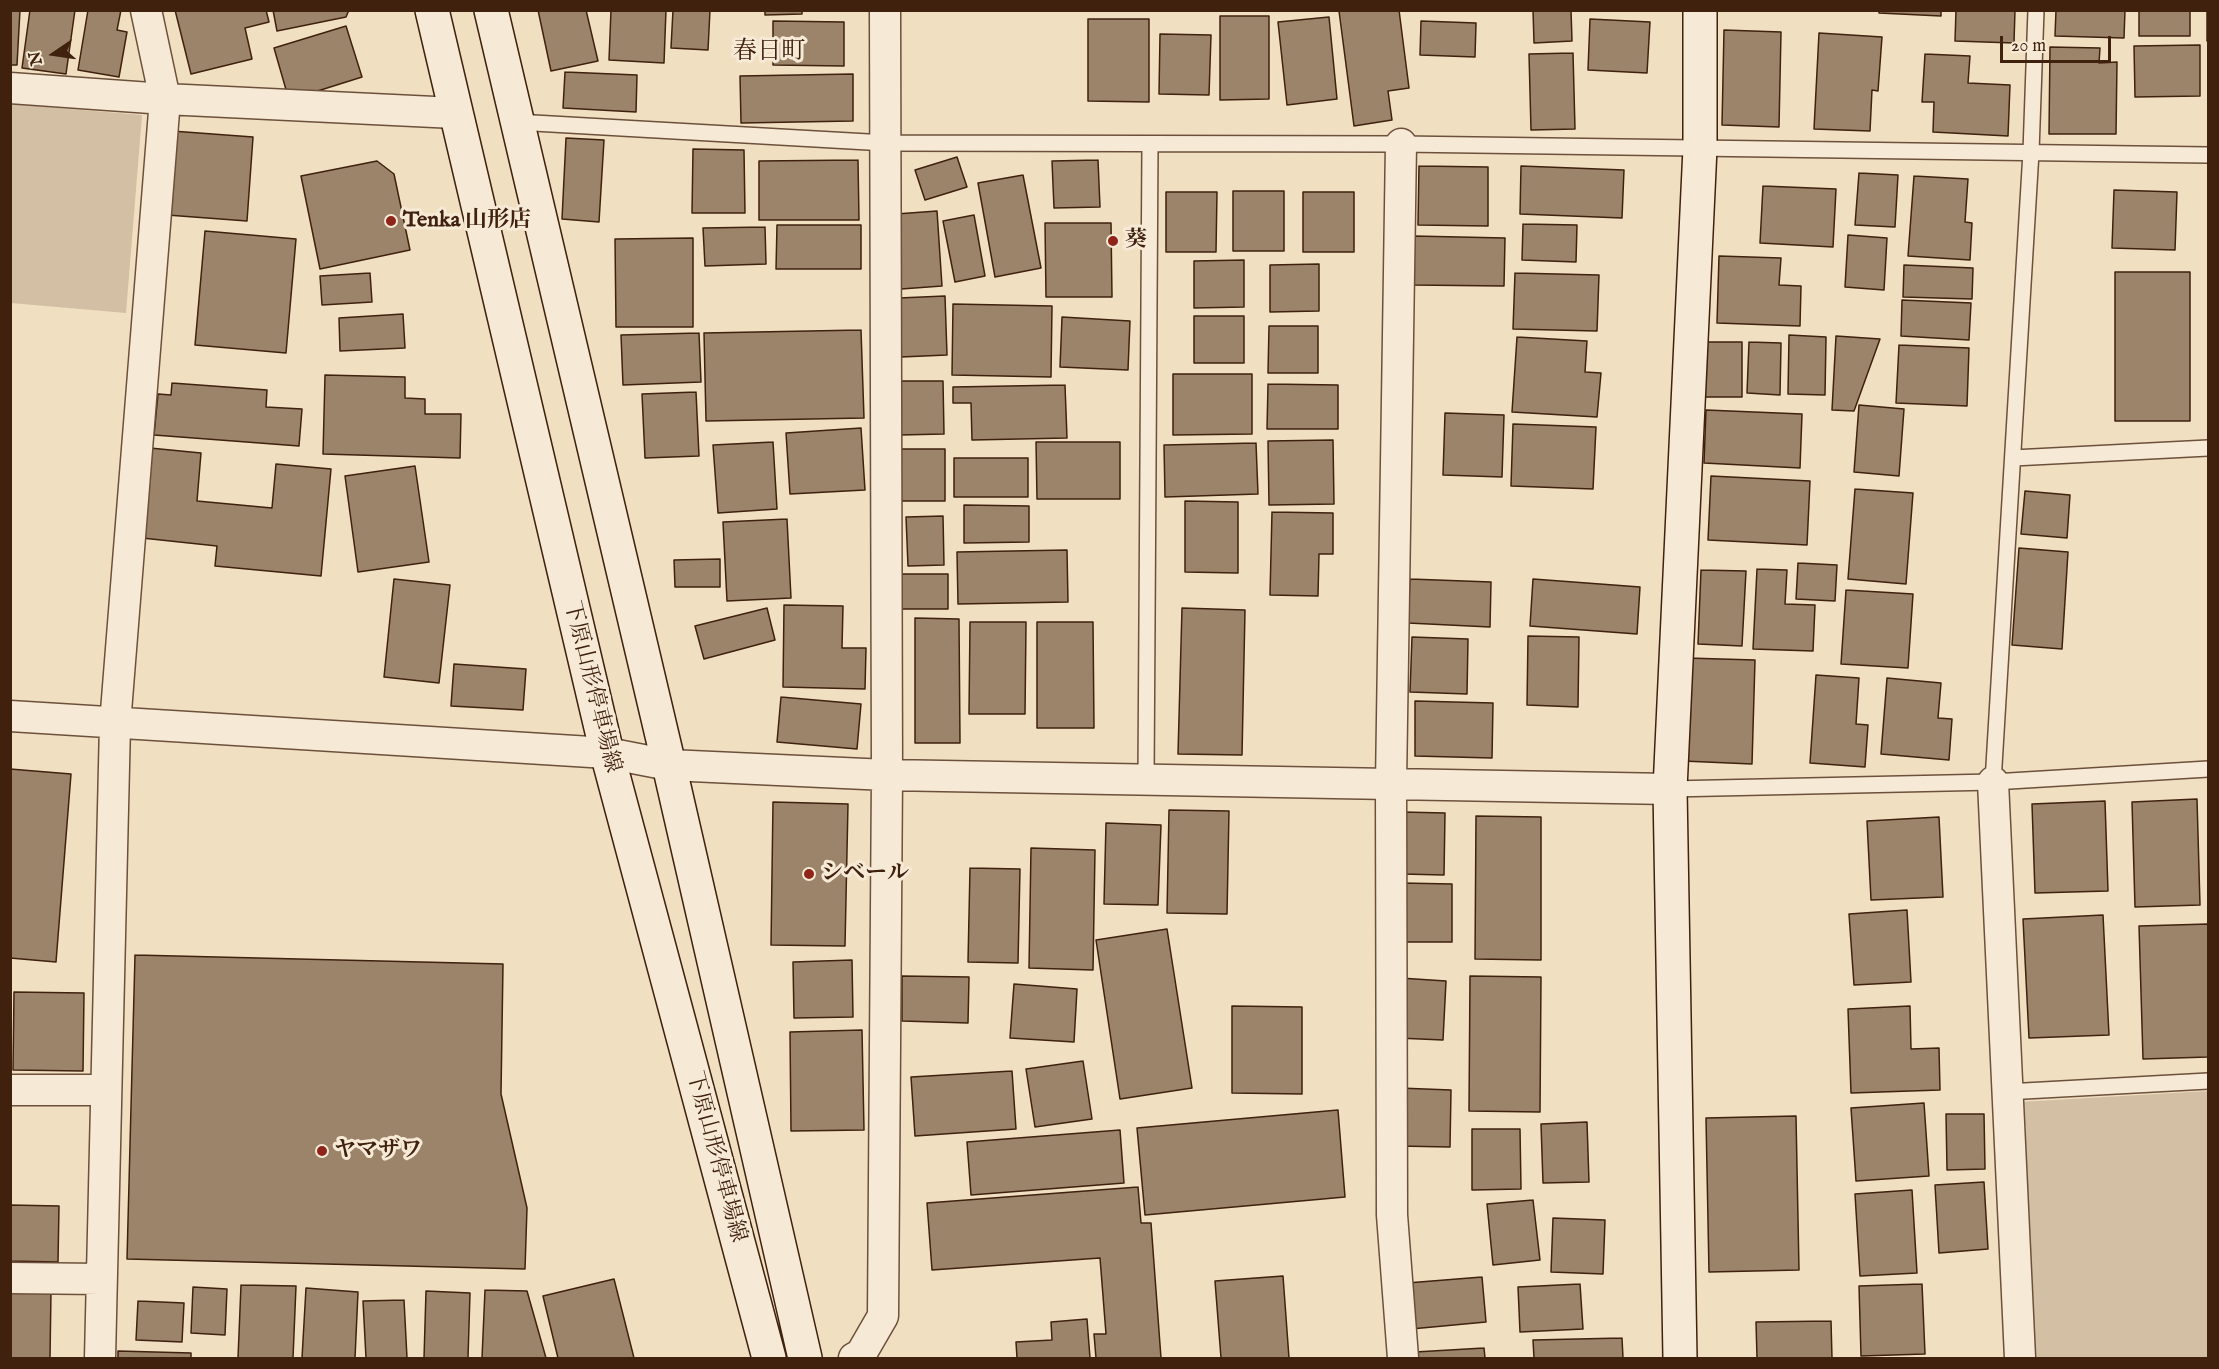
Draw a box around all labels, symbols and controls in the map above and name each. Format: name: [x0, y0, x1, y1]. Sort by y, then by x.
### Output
north arrow: [24, 24, 84, 84]
scale bar: [2003, 24, 2114, 62]
text: 20 m: [2011, 35, 2046, 58]
district label: 春日町: [733, 39, 805, 67]
text: N: [25, 49, 48, 67]
place label: Tenka 山形店: [403, 208, 531, 234]
marker: Tenka 山形店: [384, 214, 398, 228]
place label: 葵: [1125, 228, 1147, 254]
marker: 葵: [1106, 234, 1120, 248]
street label: 下原山形停車場線: [557, 598, 625, 776]
place label: シベール: [821, 861, 909, 887]
marker: シベール: [802, 867, 816, 881]
street label: 下原山形停車場線: [679, 1069, 751, 1245]
place label: ヤマザワ: [334, 1138, 422, 1164]
marker: ヤマザワ: [315, 1144, 329, 1158]

